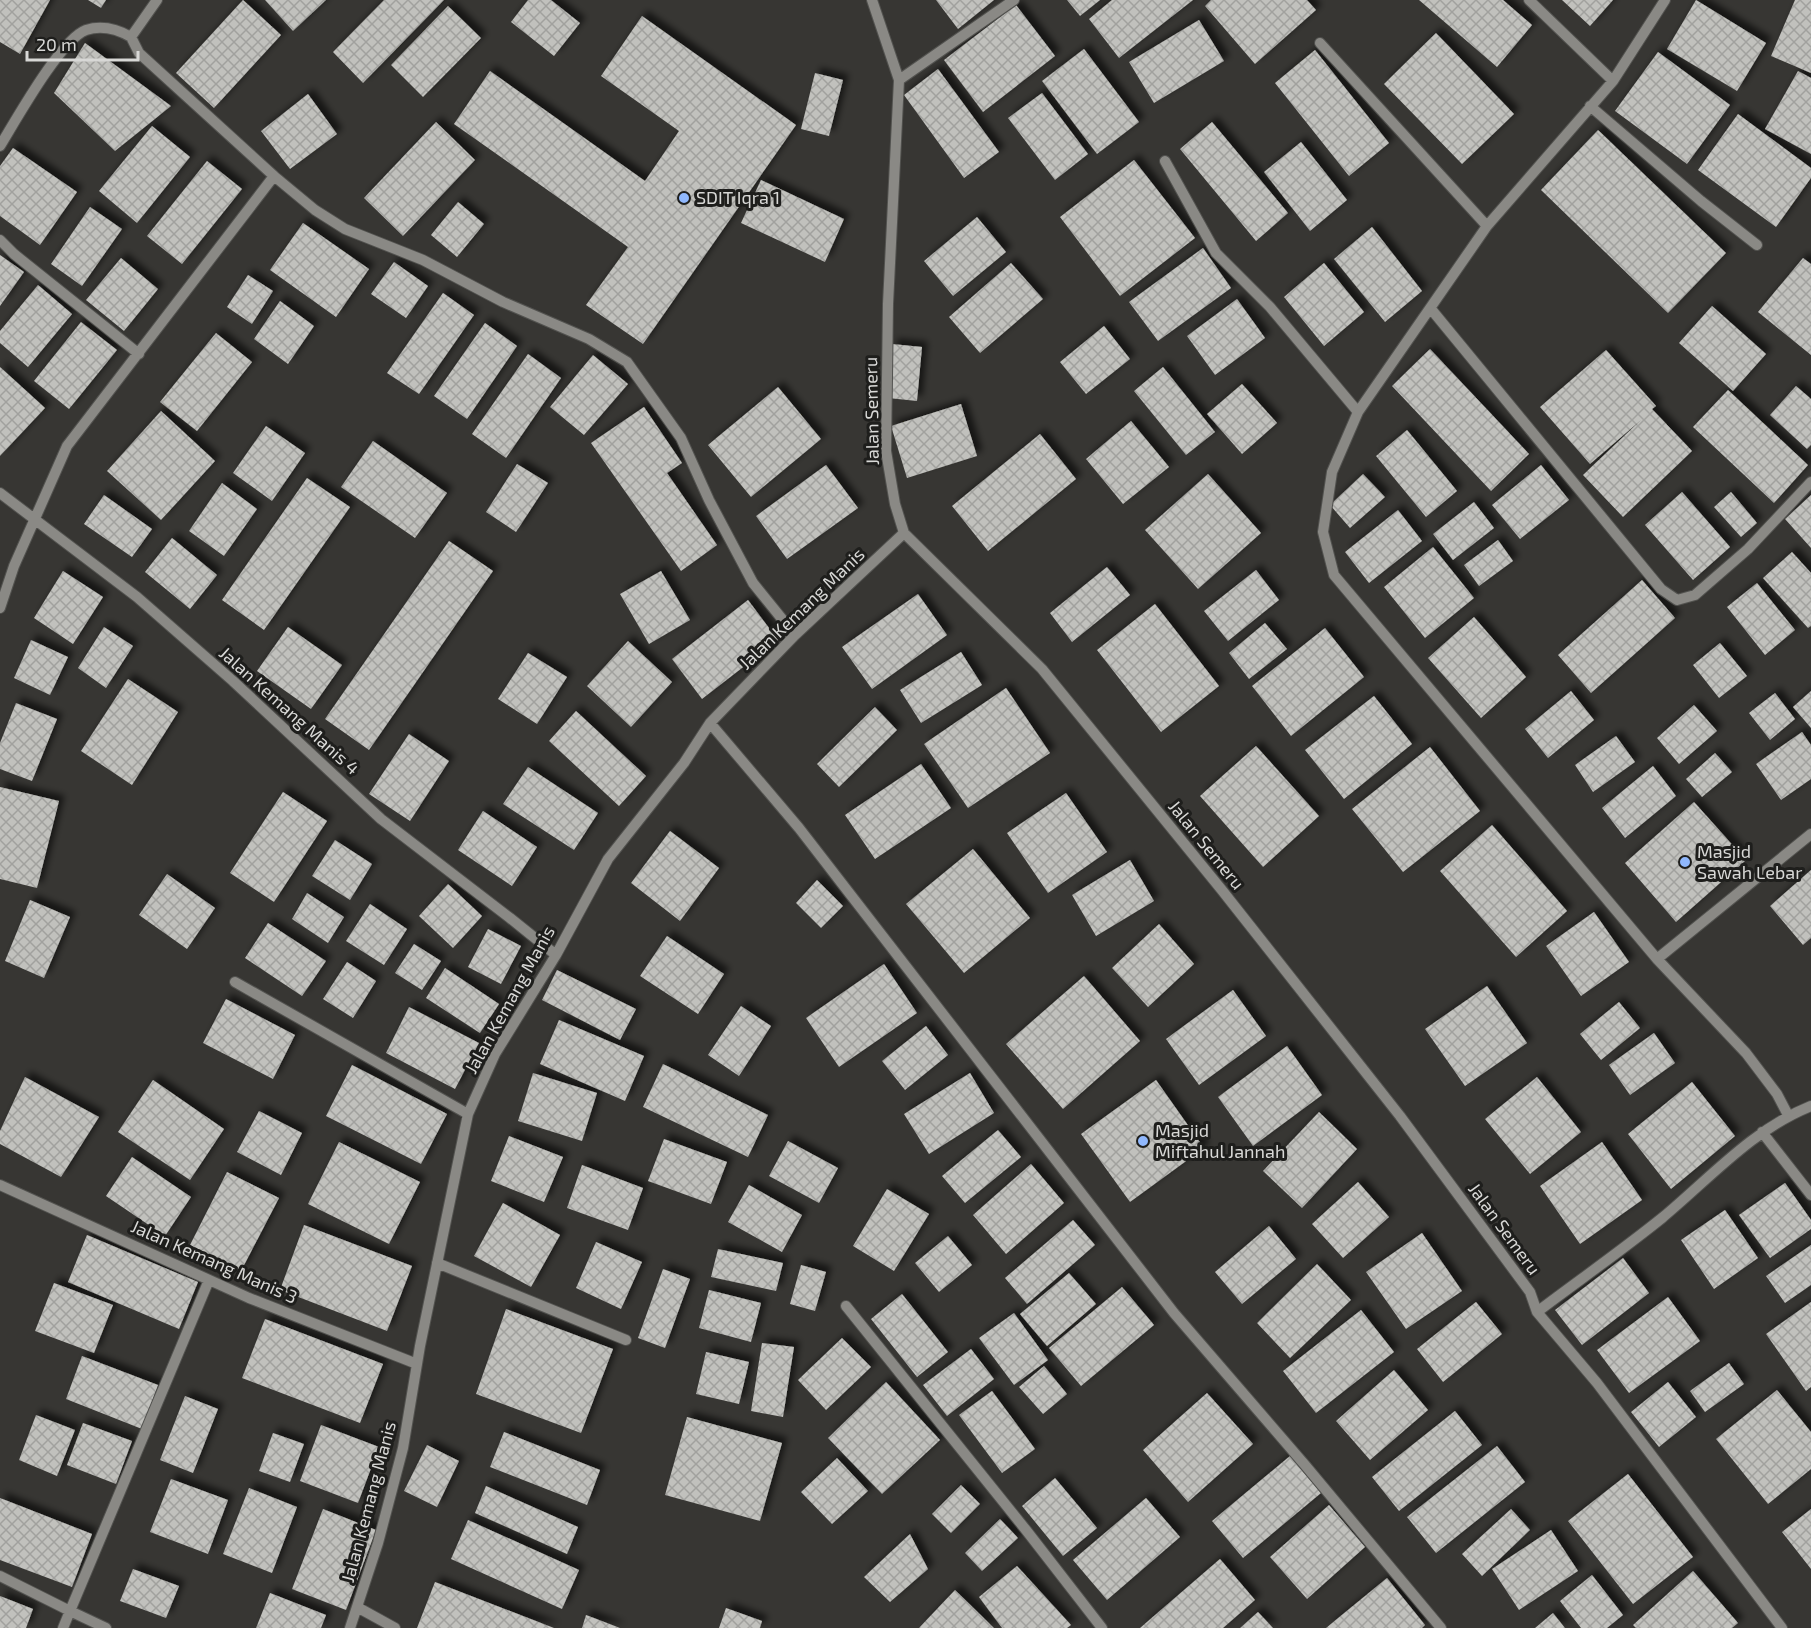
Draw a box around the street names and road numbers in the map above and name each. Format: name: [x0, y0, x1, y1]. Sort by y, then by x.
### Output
street label: Jalan Semeru: [859, 357, 883, 465]
street label: Jalan Kemang Manis: [734, 543, 869, 674]
street label: Jalan Kemang Manis 4: [215, 642, 364, 779]
street label: Jalan Semeru: [1164, 795, 1249, 893]
street label: Jalan Kemang Manis: [459, 922, 559, 1077]
street label: Jalan Semeru: [1464, 1178, 1546, 1279]
street label: Jalan Kemang Manis 3: [128, 1214, 301, 1308]
street label: Jalan Kemang Manis: [336, 1419, 400, 1585]

